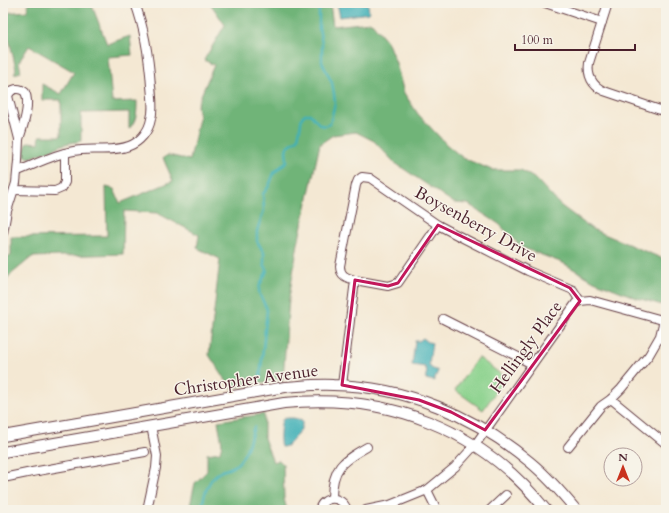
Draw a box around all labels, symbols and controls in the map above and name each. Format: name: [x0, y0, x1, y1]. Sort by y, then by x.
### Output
scale bar: [515, 26, 635, 52]
text: 100 m: [521, 32, 554, 48]
street label: Boysenberry Drive: [411, 181, 541, 267]
street label: Hellingly Place: [484, 296, 568, 398]
street label: Christopher Avenue: [172, 358, 320, 402]
north arrow: [603, 447, 643, 487]
text: N: [618, 450, 628, 465]

